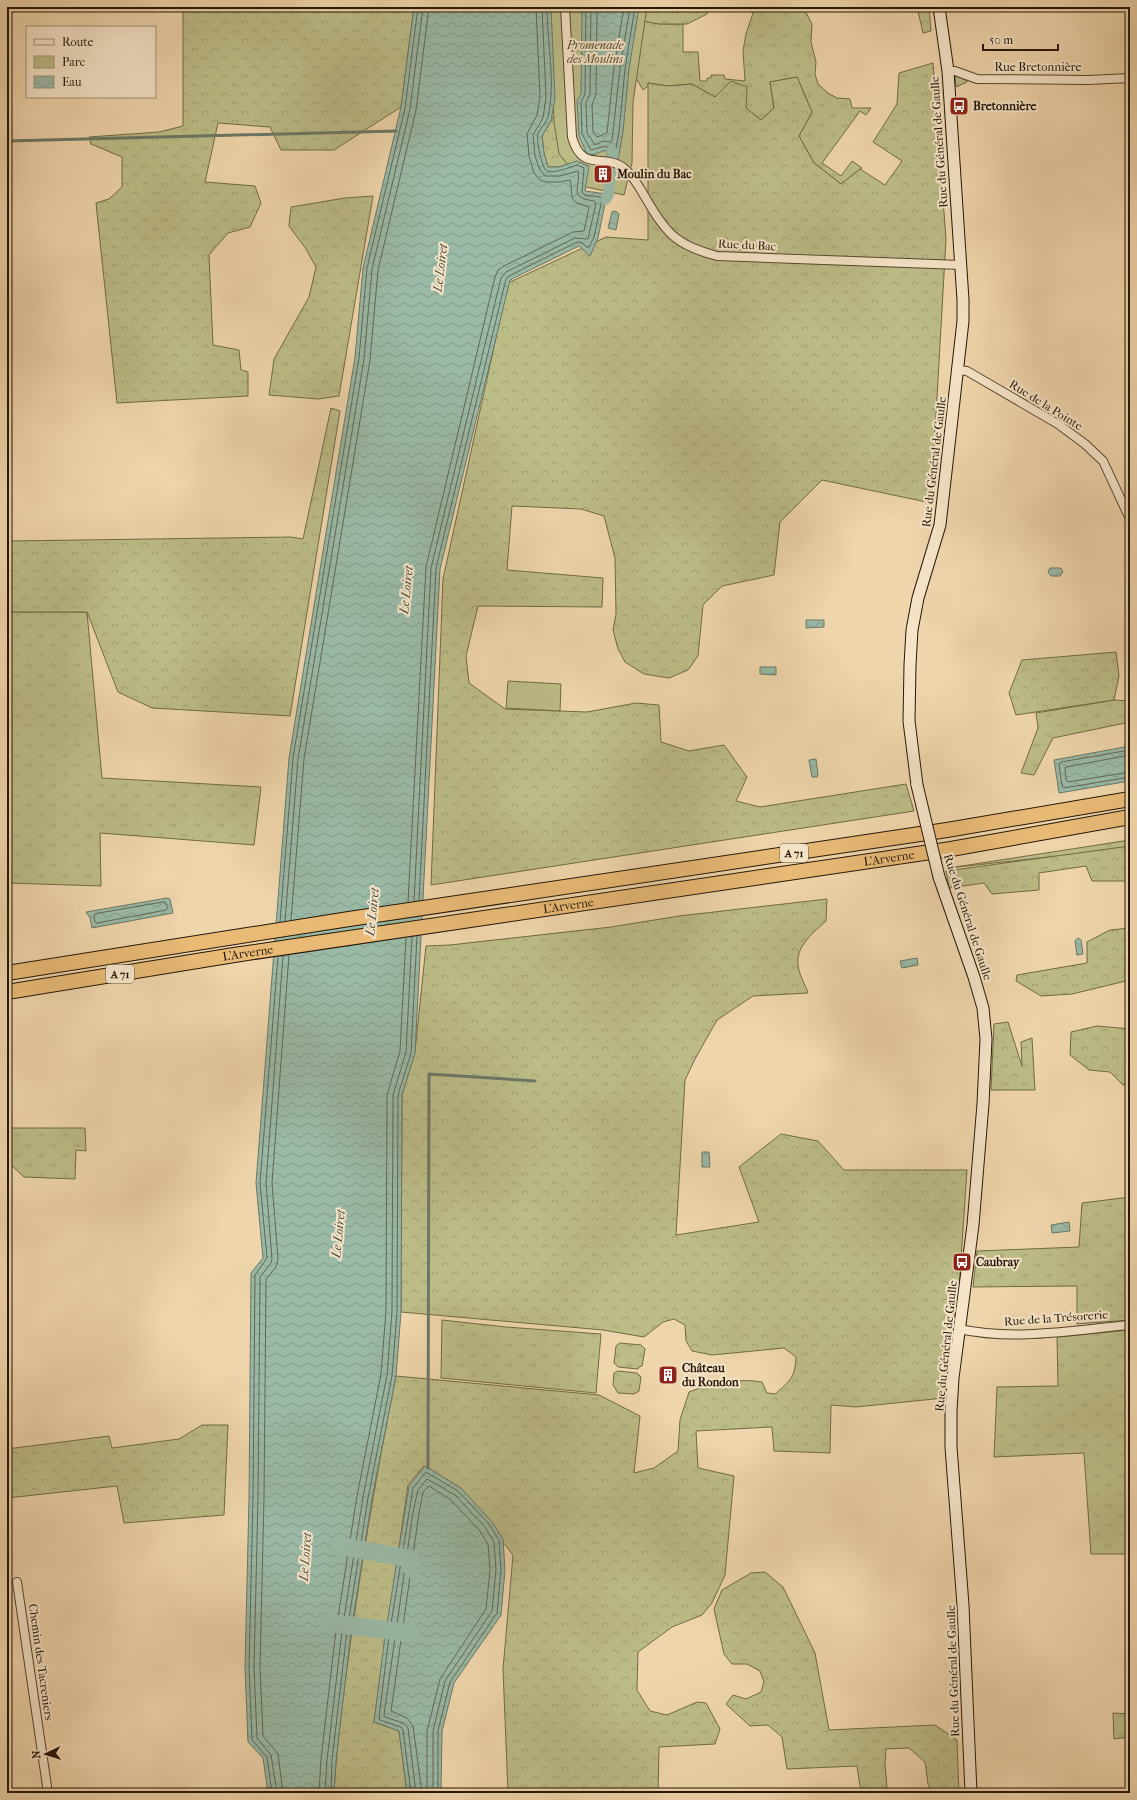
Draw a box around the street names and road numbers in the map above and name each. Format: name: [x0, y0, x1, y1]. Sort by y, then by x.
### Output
street label: Rue Bretonnière: [994, 60, 1082, 74]
street label: Rue du Général de Gaulle: [927, 76, 951, 208]
street label: Rue du Bac: [718, 236, 776, 254]
street label: Rue de la Pointe: [1007, 377, 1085, 433]
street label: Rue du Général de Gaulle: [919, 396, 949, 528]
road number: A 71: [780, 844, 808, 862]
street label: L'Arverne: [863, 848, 915, 869]
street label: Rue du Général de Gaulle: [941, 852, 995, 982]
street label: L'Arverne: [542, 895, 595, 916]
street label: L'Arverne: [221, 942, 274, 964]
road number: A 71: [106, 965, 134, 983]
street label: Rue du Général de Gaulle: [932, 1280, 960, 1412]
street label: Rue de la Trésorerie: [1003, 1307, 1109, 1329]
street label: Chemin des Tacreniers: [26, 1603, 56, 1722]
street label: Rue du Général de Gaulle: [944, 1605, 962, 1737]

